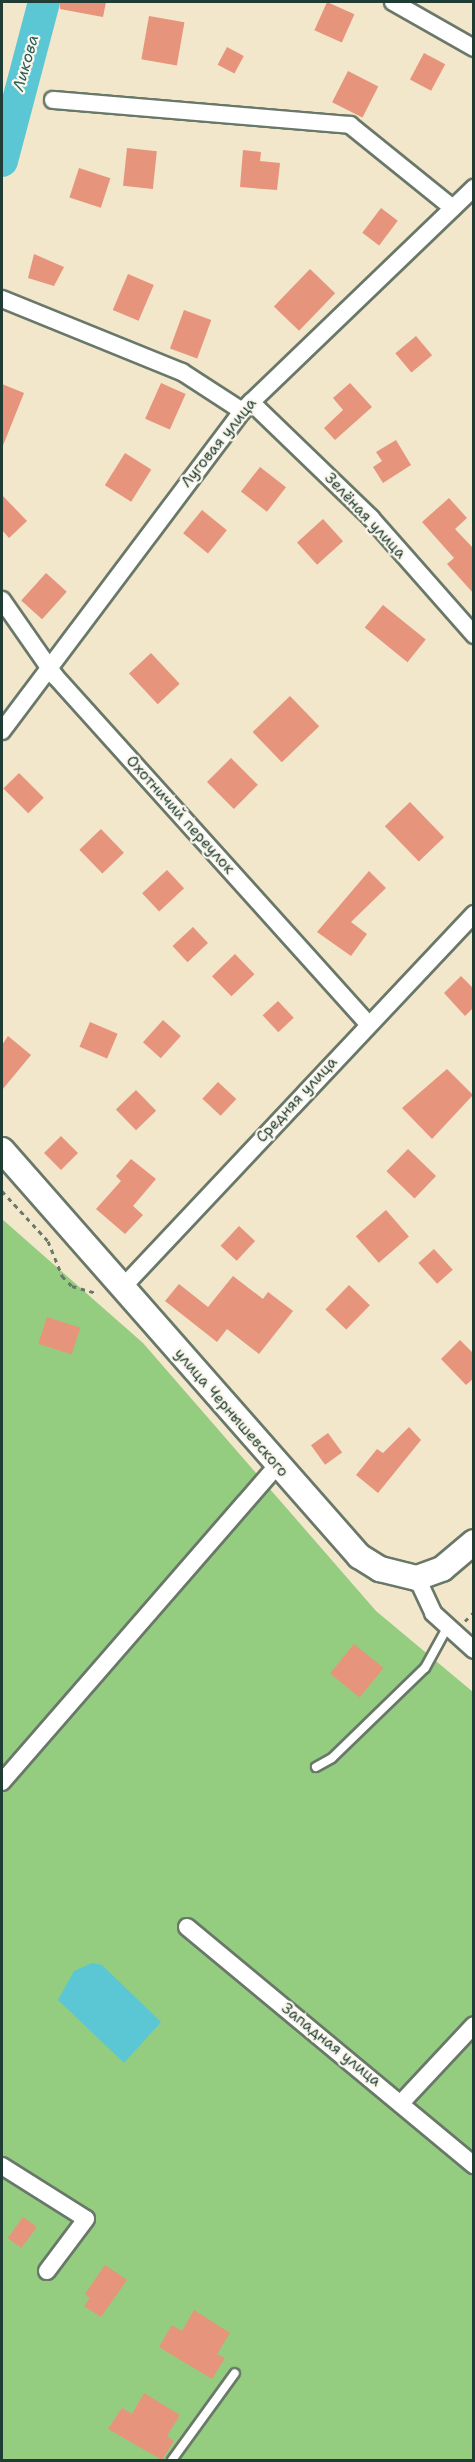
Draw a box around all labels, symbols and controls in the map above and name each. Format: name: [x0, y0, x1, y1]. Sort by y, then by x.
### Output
water label: Ликова: [9, 33, 43, 93]
street label: Луговая улица: [178, 395, 260, 491]
street label: Зелёная улица: [321, 469, 409, 563]
street label: Охотничий переулок: [122, 752, 238, 878]
street label: Средняя улица: [253, 1054, 341, 1146]
street label: улица Чернышевского: [170, 1345, 292, 1481]
street label: Западная улица: [278, 1999, 384, 2091]

